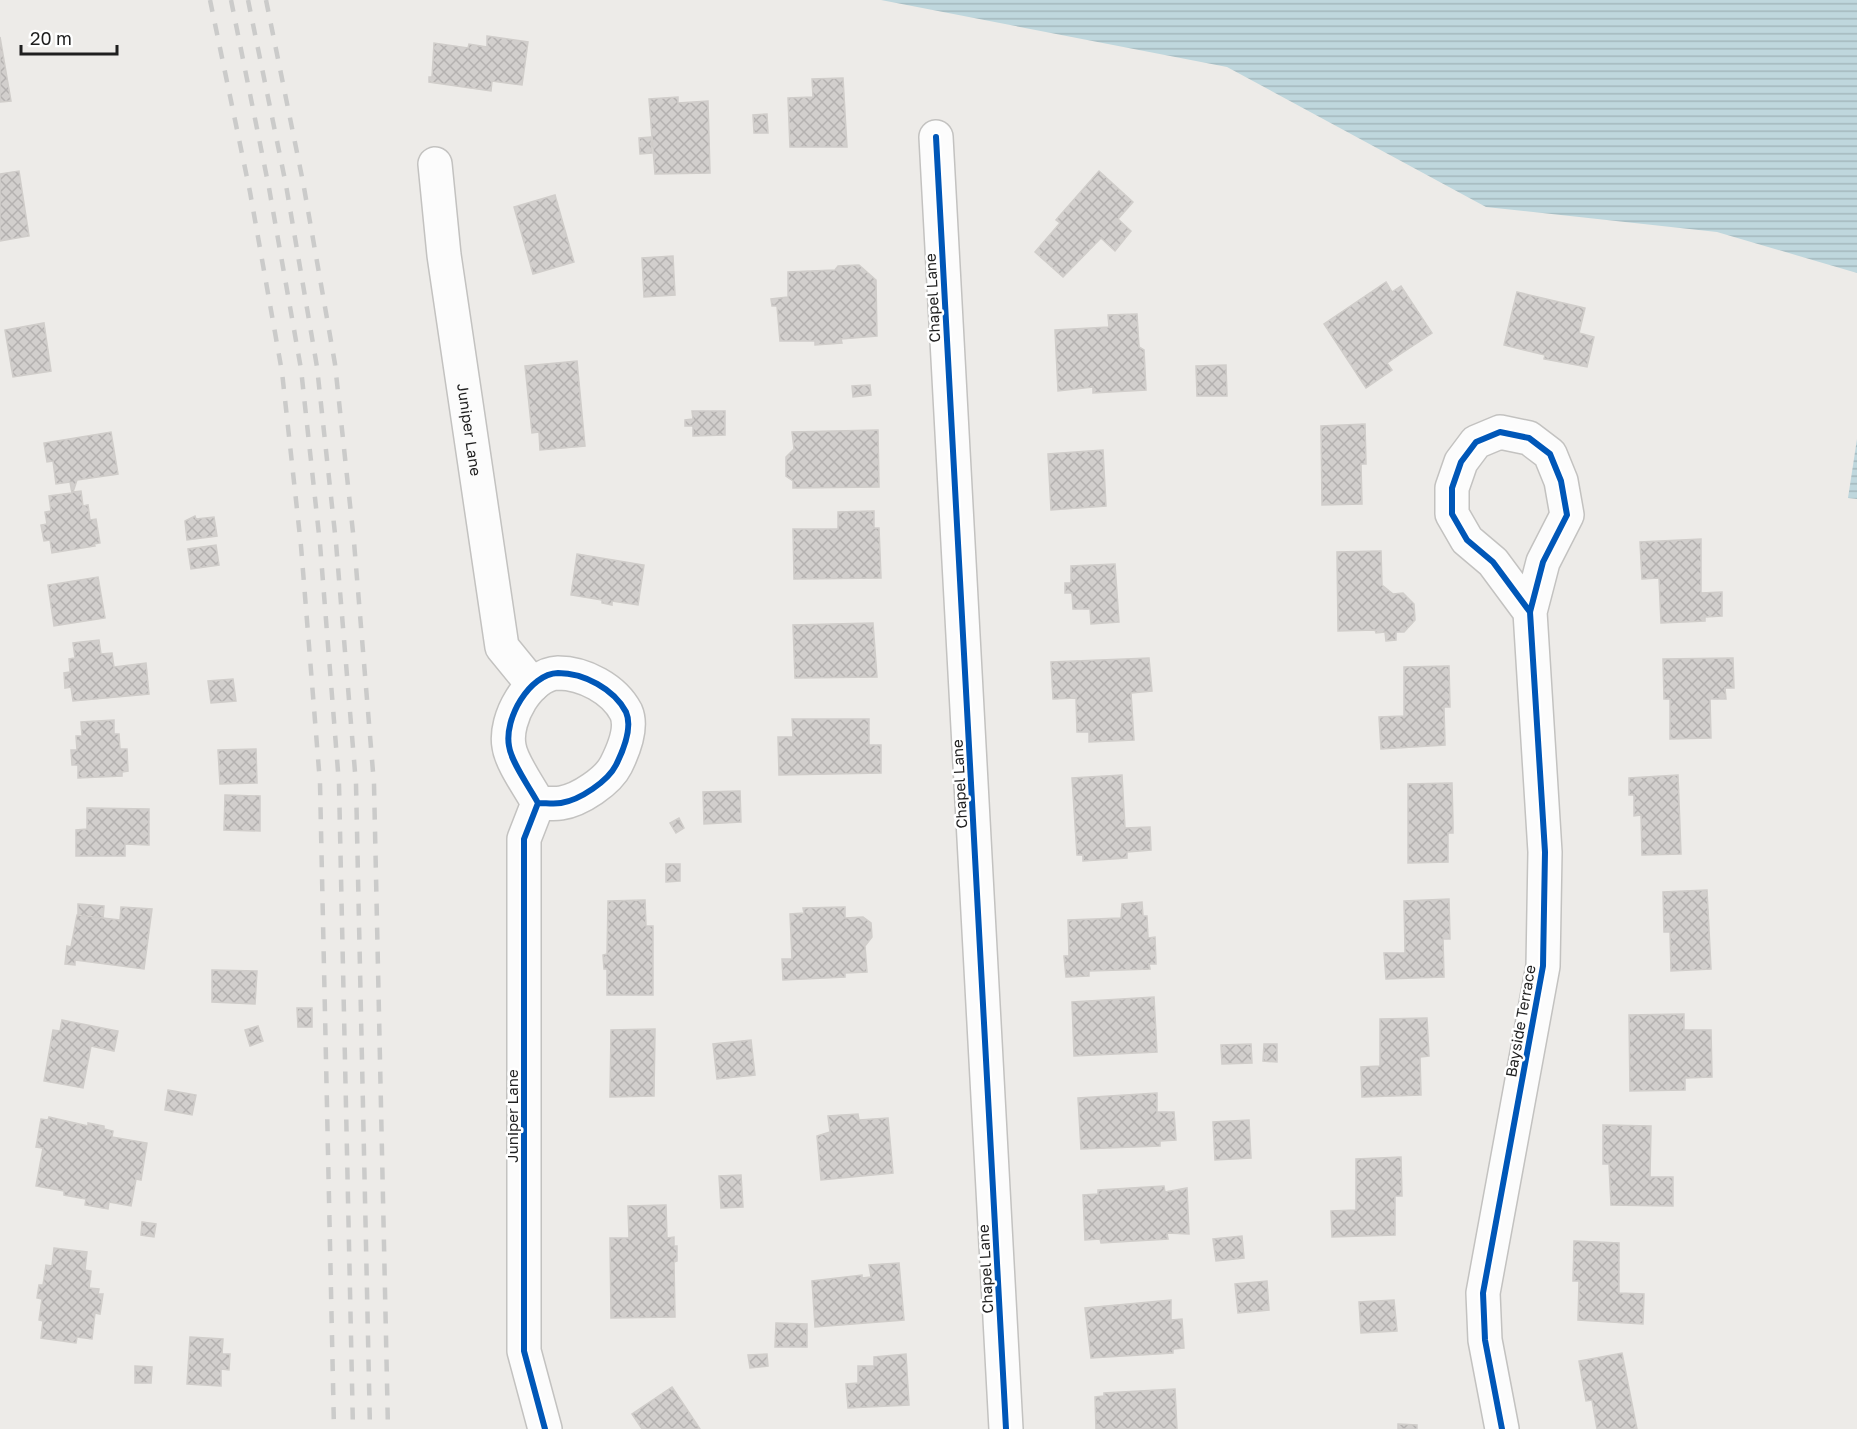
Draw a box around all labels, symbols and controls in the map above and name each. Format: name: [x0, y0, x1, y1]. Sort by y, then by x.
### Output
scale bar: [21, 18, 117, 56]
text: 20 m: [30, 27, 72, 49]
street label: Chapel Lane: [921, 253, 943, 343]
street label: Juniper Lane: [454, 382, 486, 477]
street label: Chapel Lane: [948, 739, 970, 829]
street label: Bayside Terrace: [1501, 963, 1539, 1079]
street label: Juniper Lane: [503, 1069, 521, 1163]
street label: Chapel Lane: [974, 1224, 996, 1314]

